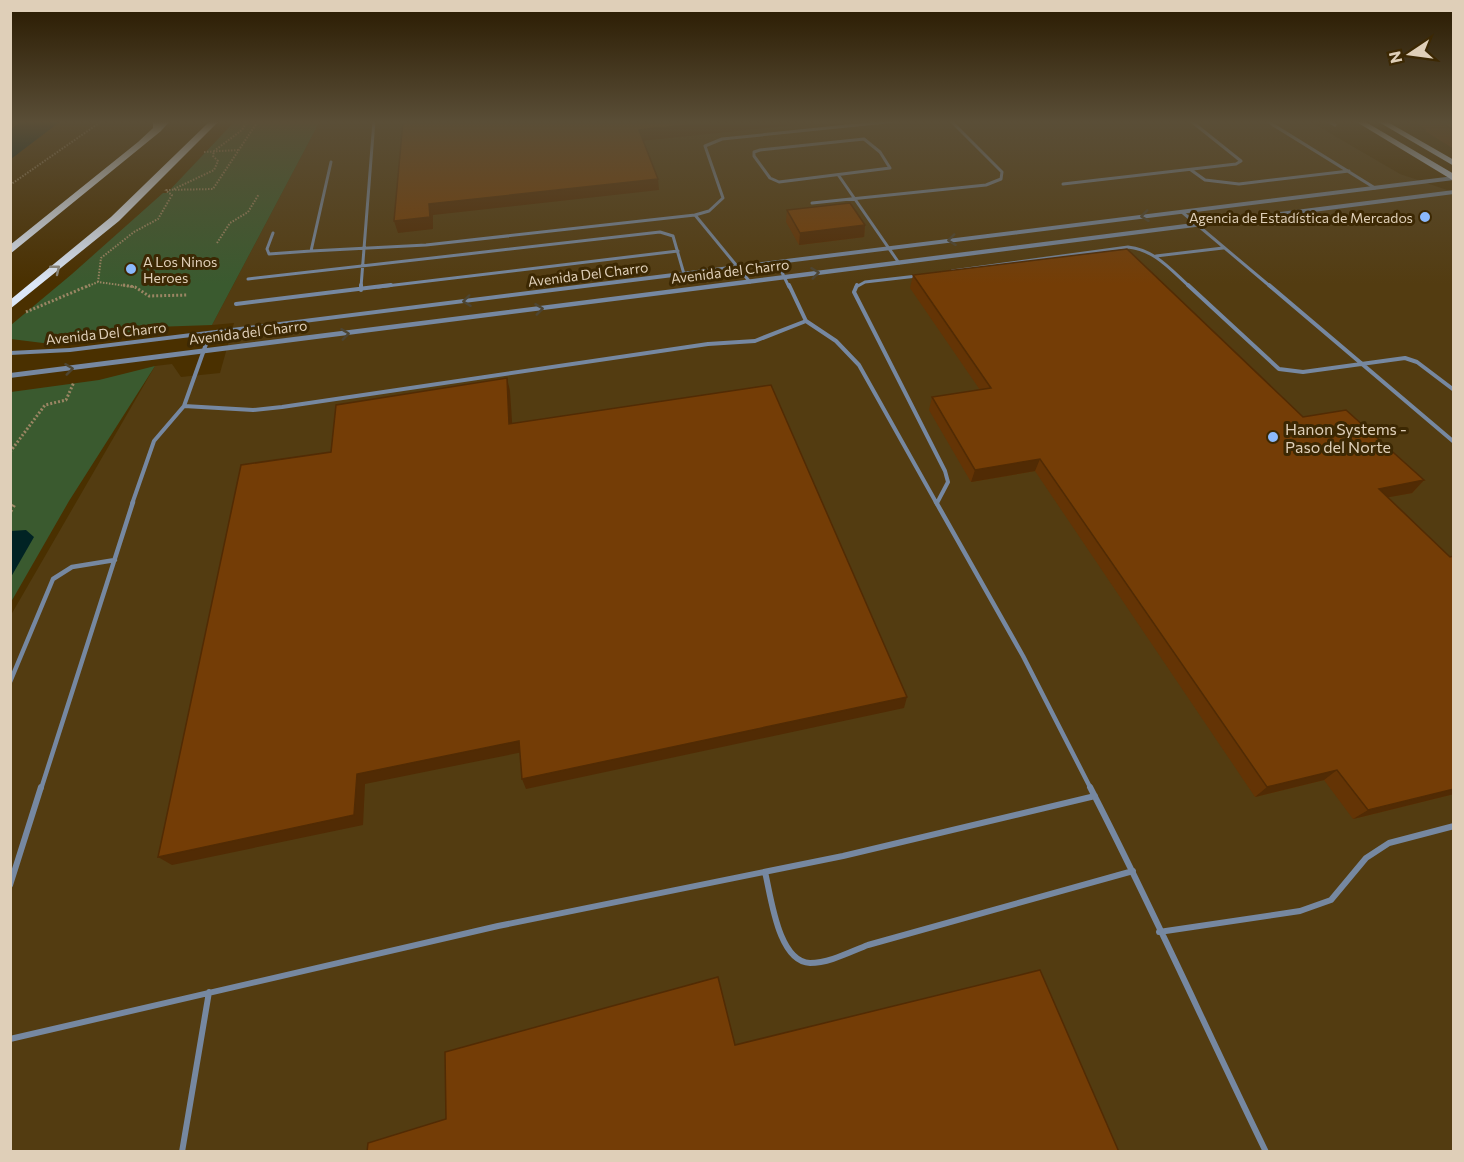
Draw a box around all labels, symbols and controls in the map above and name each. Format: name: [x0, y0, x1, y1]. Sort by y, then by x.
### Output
north arrow: [1380, 24, 1440, 84]
text: N: [1384, 50, 1406, 65]
place label: Agencia de Estadística de Mercados: [1189, 209, 1413, 226]
one-way arrow: [1141, 210, 1150, 222]
marker: Agencia de Estadística de Mercados: [1418, 210, 1432, 224]
one-way arrow: [947, 234, 956, 246]
place label: A Los Ninos Heroes: [143, 253, 217, 286]
street label: Avenida del Charro: [670, 255, 790, 287]
street label: Avenida Del Charro: [527, 258, 649, 290]
marker: A Los Ninos Heroes: [124, 262, 138, 276]
one-way arrow: [49, 265, 60, 276]
one-way arrow: [811, 268, 820, 280]
one-way arrow: [462, 294, 471, 307]
one-way arrow: [534, 303, 543, 315]
street label: Avenida del Charro: [188, 316, 308, 348]
street label: Avenida Del Charro: [45, 318, 167, 348]
one-way arrow: [341, 328, 350, 340]
one-way arrow: [64, 363, 73, 376]
place label: Hanon Systems - Paso del Norte: [1285, 419, 1407, 456]
marker: Hanon Systems - Paso del Norte: [1266, 430, 1280, 444]

